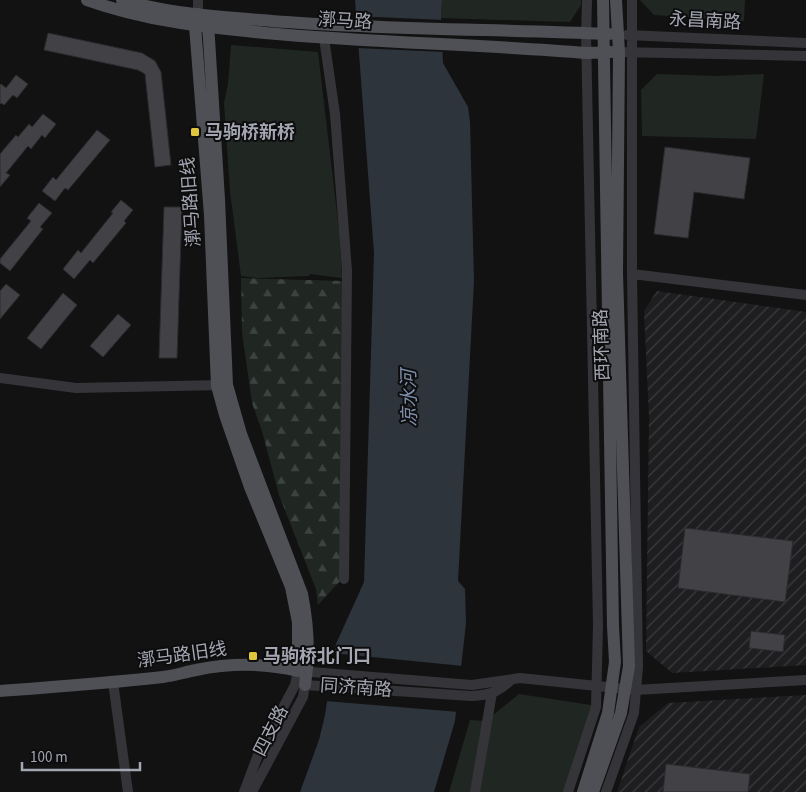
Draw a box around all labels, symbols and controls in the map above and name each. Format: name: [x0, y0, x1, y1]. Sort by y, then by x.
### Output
street label: 漷马路: [317, 7, 373, 35]
street label: 永昌南路: [668, 7, 742, 35]
place label: 马驹桥新桥: [205, 120, 295, 145]
marker: 马驹桥新桥: [189, 126, 201, 138]
street label: 漷马路旧线: [175, 156, 207, 248]
street label: 西环南路: [588, 309, 616, 381]
water label: 凉水河: [396, 365, 424, 427]
street label: 漷马路旧线: [136, 636, 228, 674]
place label: 马驹桥北门口: [263, 644, 371, 669]
marker: 马驹桥北门口: [247, 650, 259, 662]
street label: 同济南路: [319, 673, 393, 703]
street label: 四支路: [248, 701, 294, 761]
scale bar: [22, 740, 140, 772]
text: 100 m: [30, 747, 68, 768]

